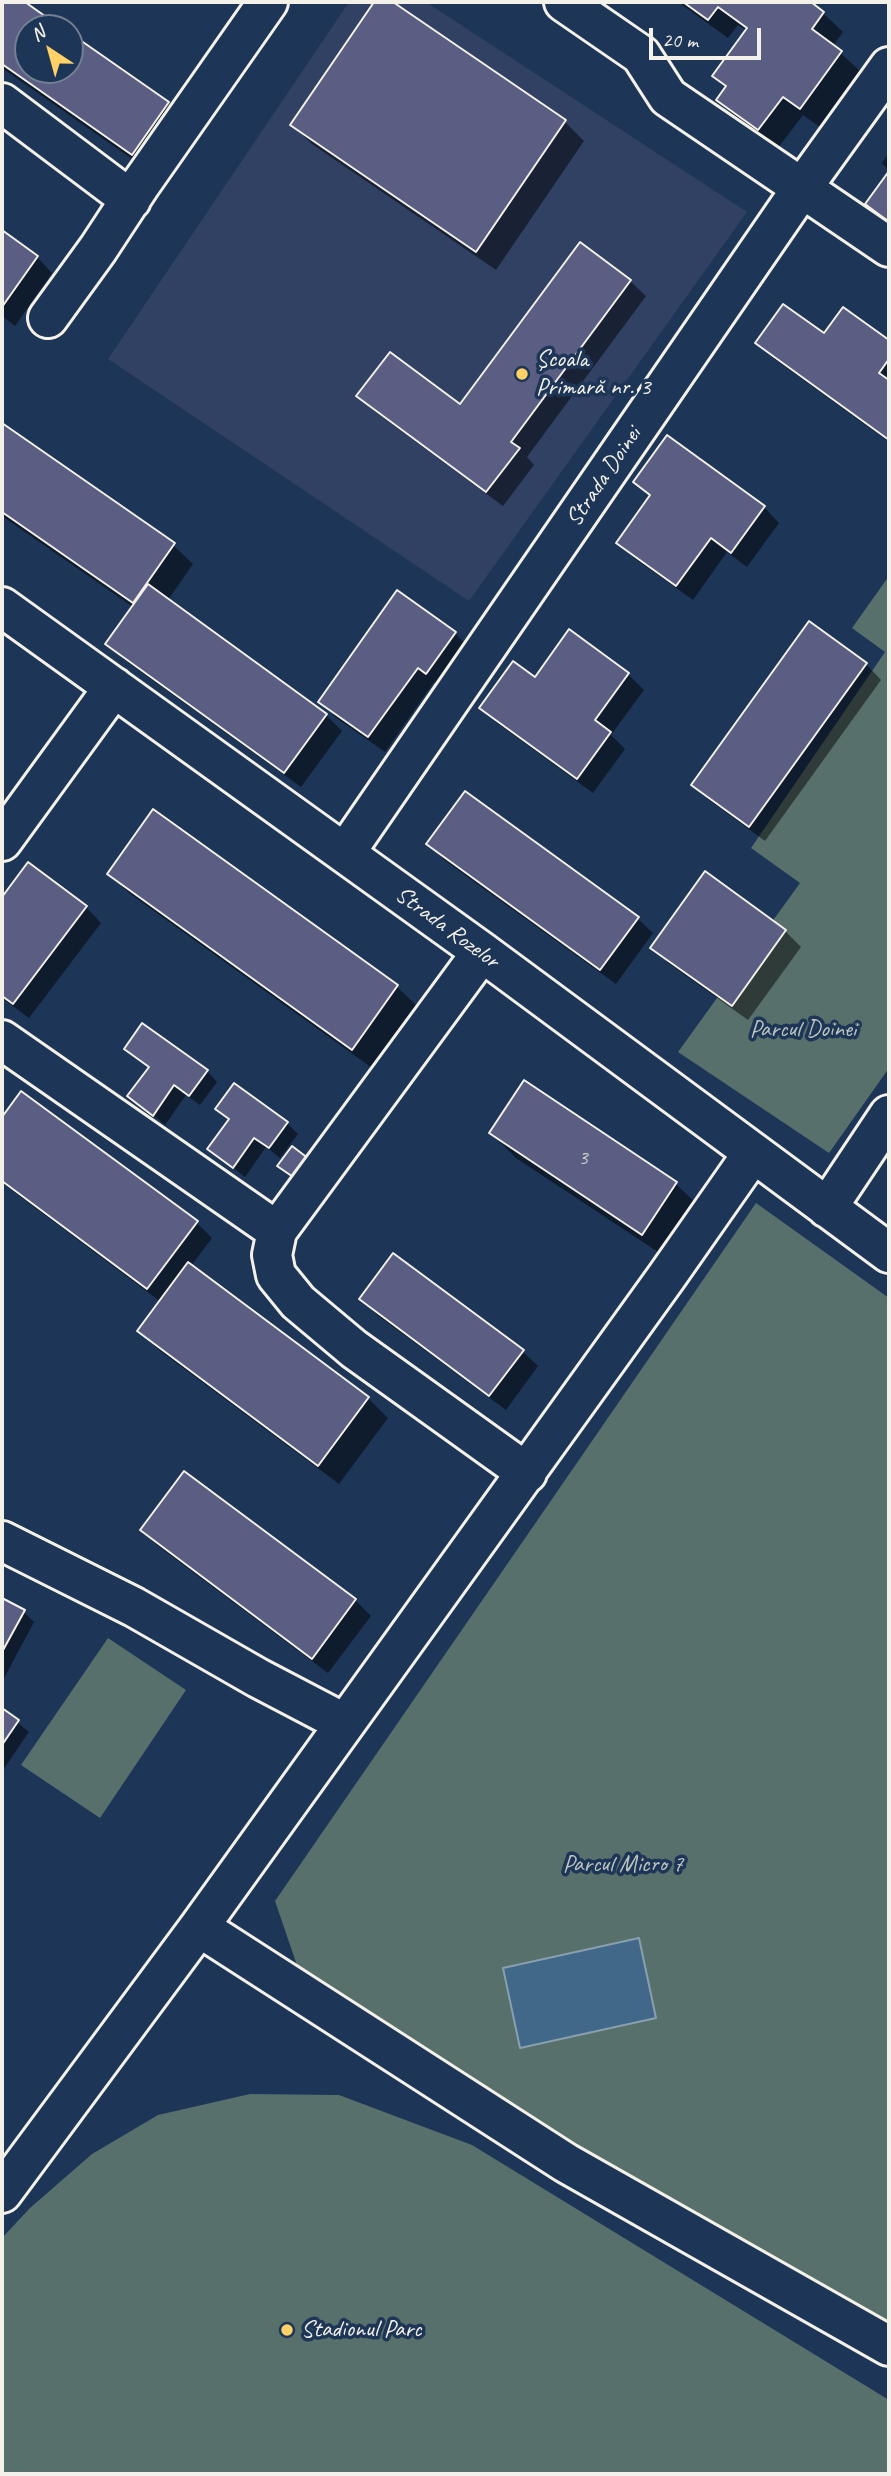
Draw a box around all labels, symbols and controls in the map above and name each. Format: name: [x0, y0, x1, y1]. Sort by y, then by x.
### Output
north arrow: [14, 14, 84, 84]
scale bar: [653, 14, 765, 58]
text: N: [26, 20, 50, 47]
text: 20 m: [662, 27, 698, 53]
place label: Școala Primară nr. 3: [536, 346, 650, 402]
marker: Școala Primară nr. 3: [514, 366, 530, 382]
street label: Strada Doinei: [560, 422, 648, 532]
street label: Strada Rozelor: [389, 881, 505, 975]
park label: Parcul Doinei: [750, 1016, 856, 1044]
house number: 3: [578, 1145, 588, 1171]
park label: Parcul Micro 7: [563, 1851, 683, 1879]
place label: Stadionul Parc: [301, 2316, 421, 2344]
marker: Stadionul Parc: [279, 2322, 295, 2338]

